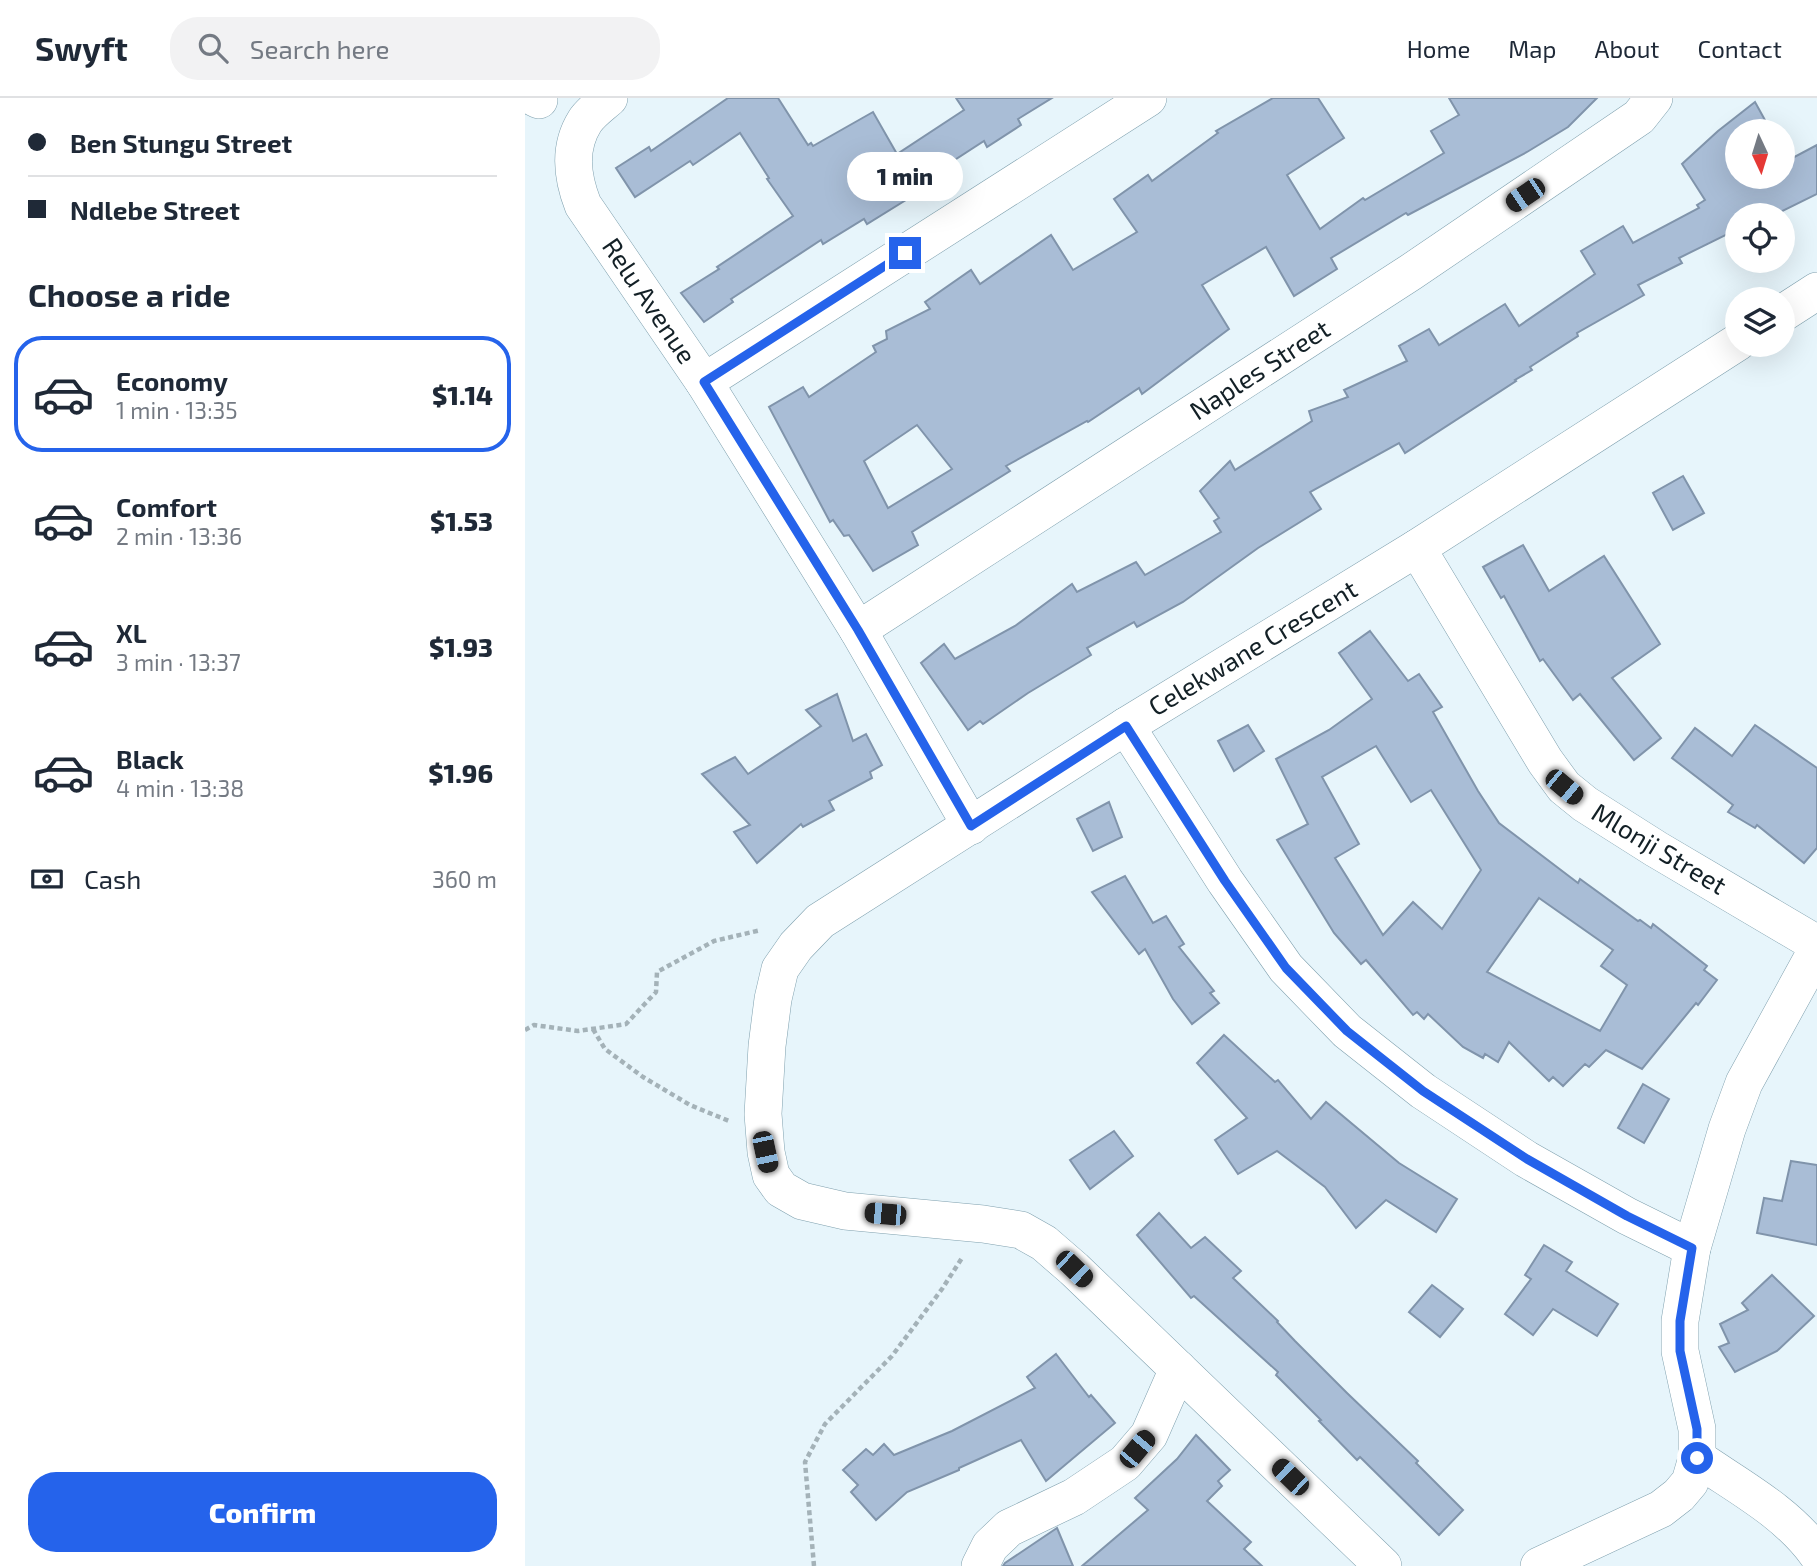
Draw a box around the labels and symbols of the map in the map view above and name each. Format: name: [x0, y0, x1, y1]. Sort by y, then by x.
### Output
north arrow: [1725, 119, 1795, 189]
callout: 1 min: [847, 152, 963, 200]
car: [1502, 175, 1549, 215]
street label: Relu Avenue: [597, 231, 704, 369]
route end: [889, 237, 921, 269]
street label: Naples Street: [1183, 312, 1335, 425]
street label: Celekwane Crescent: [1142, 572, 1362, 721]
car: [1542, 765, 1587, 809]
street label: Mlonji Street: [1587, 795, 1733, 900]
car: [751, 1129, 780, 1175]
car: [864, 1202, 907, 1226]
car: [1052, 1247, 1097, 1291]
car: [1116, 1426, 1159, 1472]
route start: [1681, 1442, 1713, 1474]
car: [1268, 1455, 1313, 1499]

